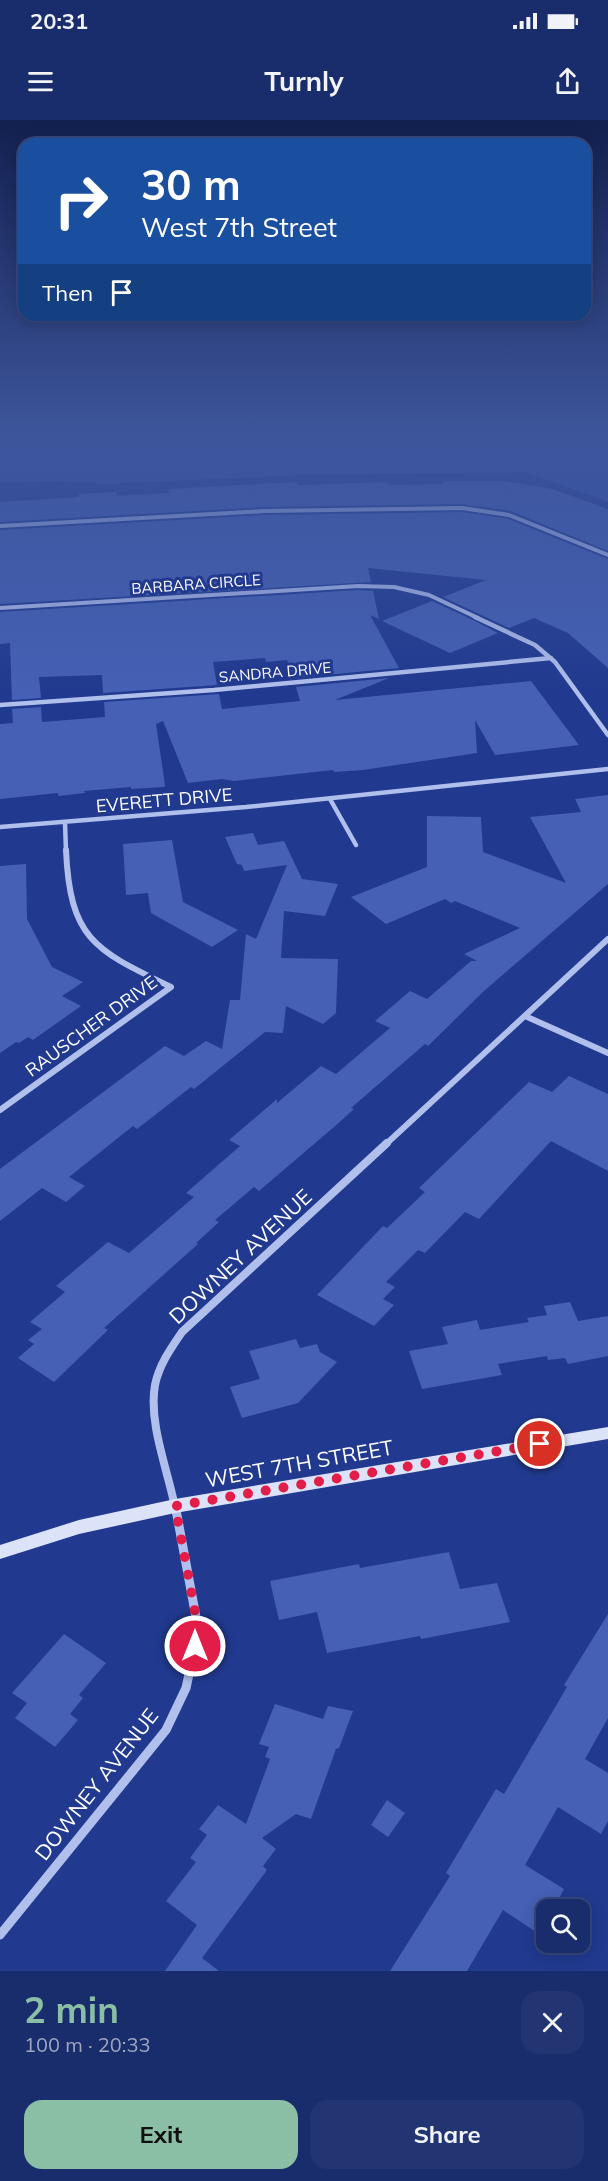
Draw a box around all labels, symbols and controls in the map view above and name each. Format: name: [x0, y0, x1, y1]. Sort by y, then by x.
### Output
text: 20:31: [30, 7, 88, 35]
text: Turnly: [264, 64, 344, 98]
icon: menu: [24, 65, 57, 98]
icon: share: [551, 65, 584, 98]
text: 30 m: [141, 158, 241, 211]
icon: right: [42, 162, 120, 240]
text: West 7th Street: [141, 210, 337, 244]
icon: arrive: [105, 276, 138, 309]
text: Then: [42, 279, 93, 307]
street label: BARBARA CIRCLE: [131, 570, 261, 598]
street label: SANDRA DRIVE: [218, 658, 332, 686]
street label: EVERETT DRIVE: [95, 783, 233, 817]
street label: RAUSCHER DRIVE: [21, 970, 161, 1082]
street label: DOWNEY AVENUE: [163, 1183, 317, 1329]
pin: [514, 1418, 565, 1469]
icon: arrive: [523, 1427, 556, 1460]
street label: WEST 7TH STREET: [203, 1434, 395, 1492]
position arrow: [163, 1614, 227, 1678]
street label: DOWNEY AVENUE: [29, 1703, 163, 1865]
map controls: [536, 1899, 590, 1953]
button: search: [536, 1899, 590, 1953]
text: 2 min: [24, 1987, 119, 2032]
button: close: [521, 1991, 584, 2054]
text: 100 m · 20:33: [24, 2032, 150, 2057]
button: Exit: [24, 2100, 298, 2169]
button: Share: [310, 2100, 584, 2169]

